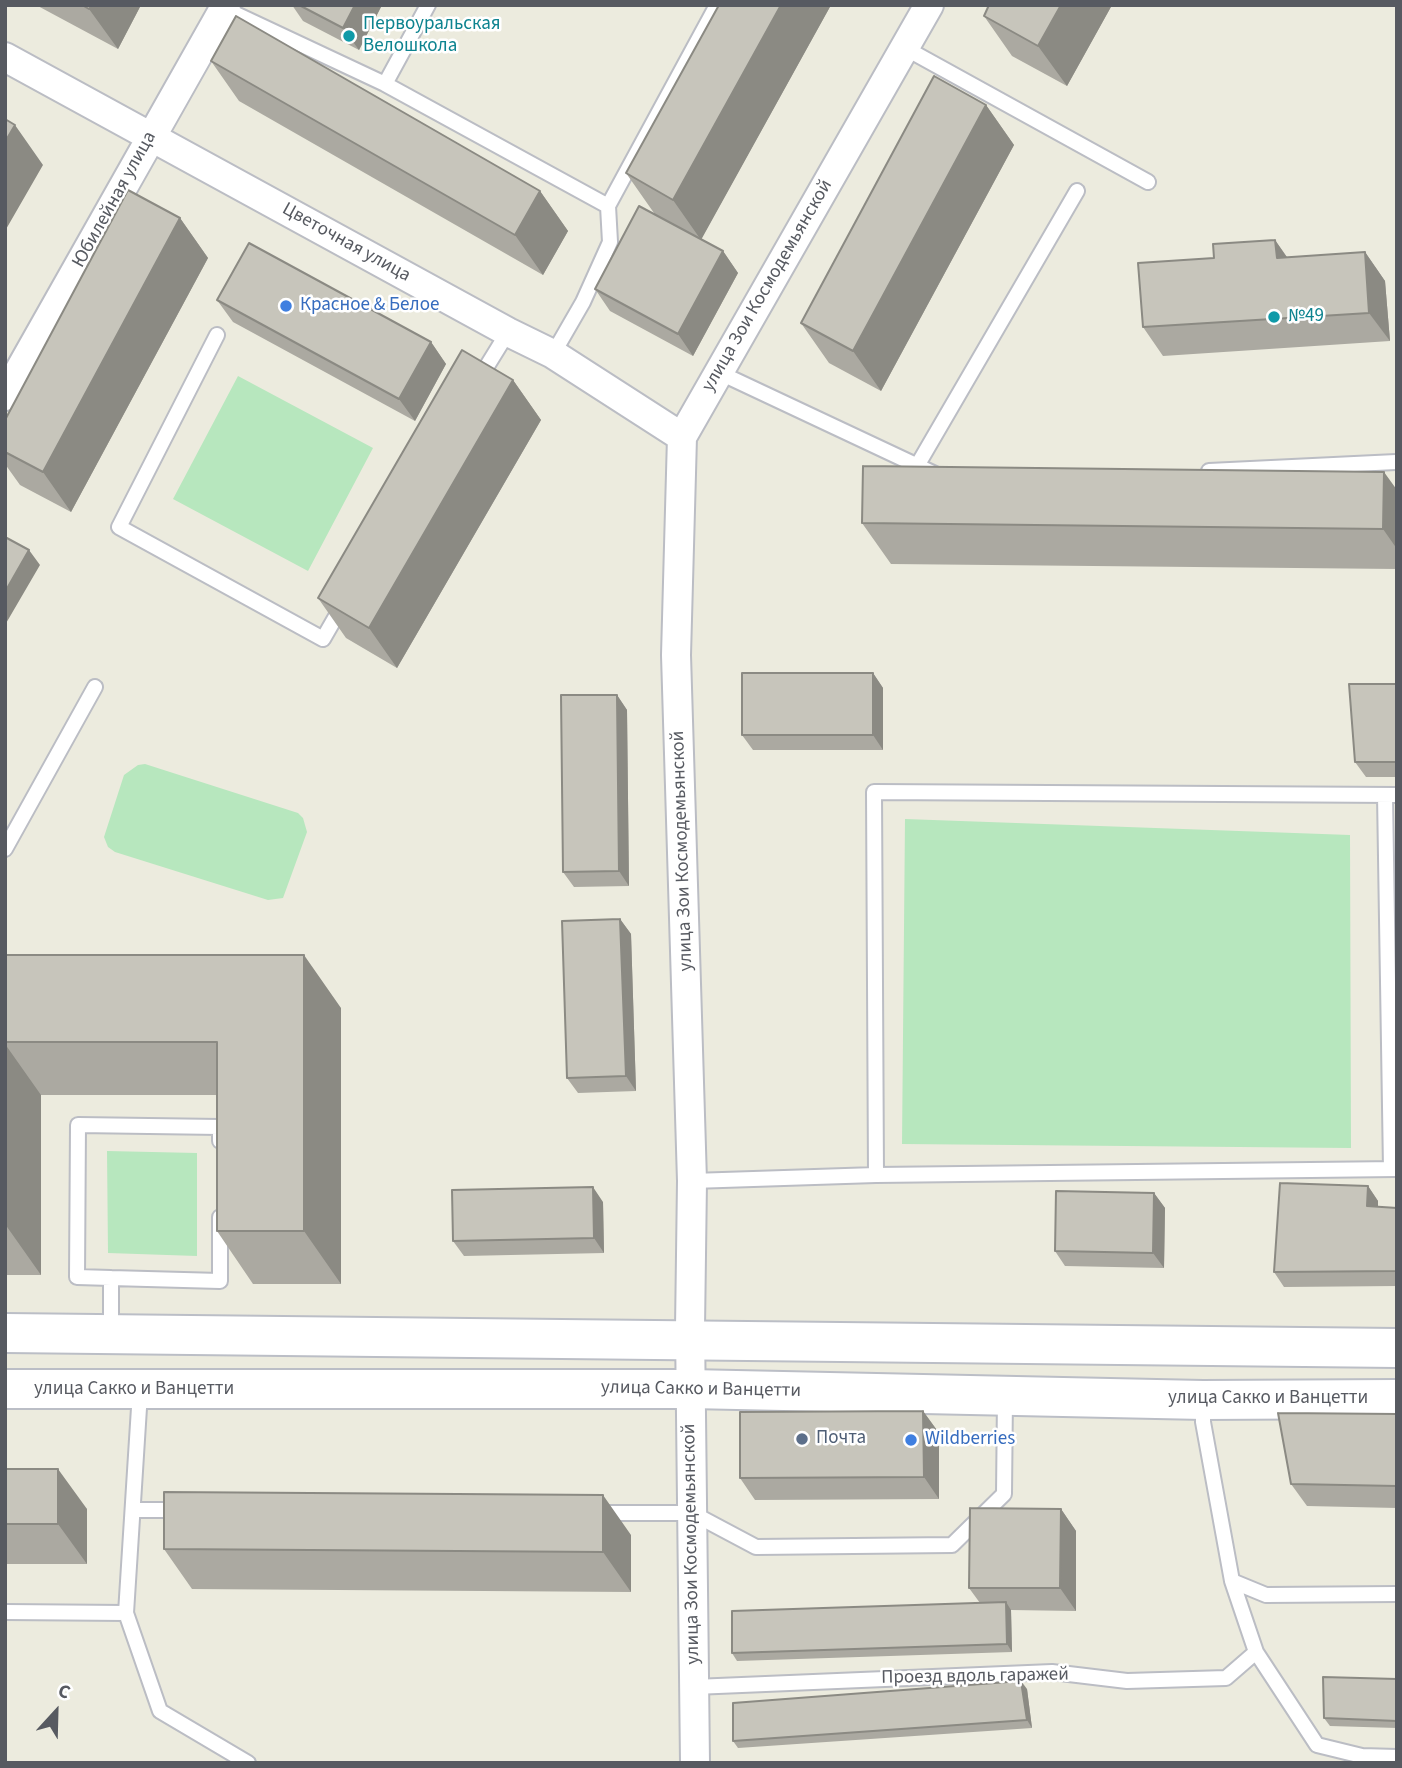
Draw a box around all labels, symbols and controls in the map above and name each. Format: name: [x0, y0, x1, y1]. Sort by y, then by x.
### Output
place label: Первоуральская Велошкола: [363, 14, 500, 58]
marker: Первоуральская Велошкола: [341, 28, 357, 44]
street label: Юбилейная улица: [68, 128, 162, 272]
street label: улица Зои Космодемьянской: [698, 176, 838, 396]
street label: Цветочная улица: [278, 198, 414, 288]
place label: Красное & Белое: [300, 295, 439, 317]
marker: Красное & Белое: [278, 298, 294, 314]
place label: №49: [1288, 306, 1324, 328]
marker: №49: [1266, 309, 1282, 325]
street label: улица Зои Космодемьянской: [667, 730, 699, 972]
street label: улица Сакко и Ванцетти: [601, 1377, 801, 1403]
street label: улица Сакко и Ванцетти: [34, 1379, 234, 1401]
street label: улица Сакко и Ванцетти: [1168, 1388, 1368, 1410]
street label: улица Зои Космодемьянской: [678, 1423, 706, 1665]
place label: Почта: [816, 1428, 866, 1450]
place label: Wildberries: [925, 1429, 1015, 1451]
marker: Почта: [794, 1431, 810, 1447]
marker: Wildberries: [903, 1432, 919, 1448]
street label: Проезд вдоль гаражей: [881, 1664, 1069, 1690]
north arrow: [21, 1677, 91, 1747]
text: С: [54, 1677, 74, 1707]

